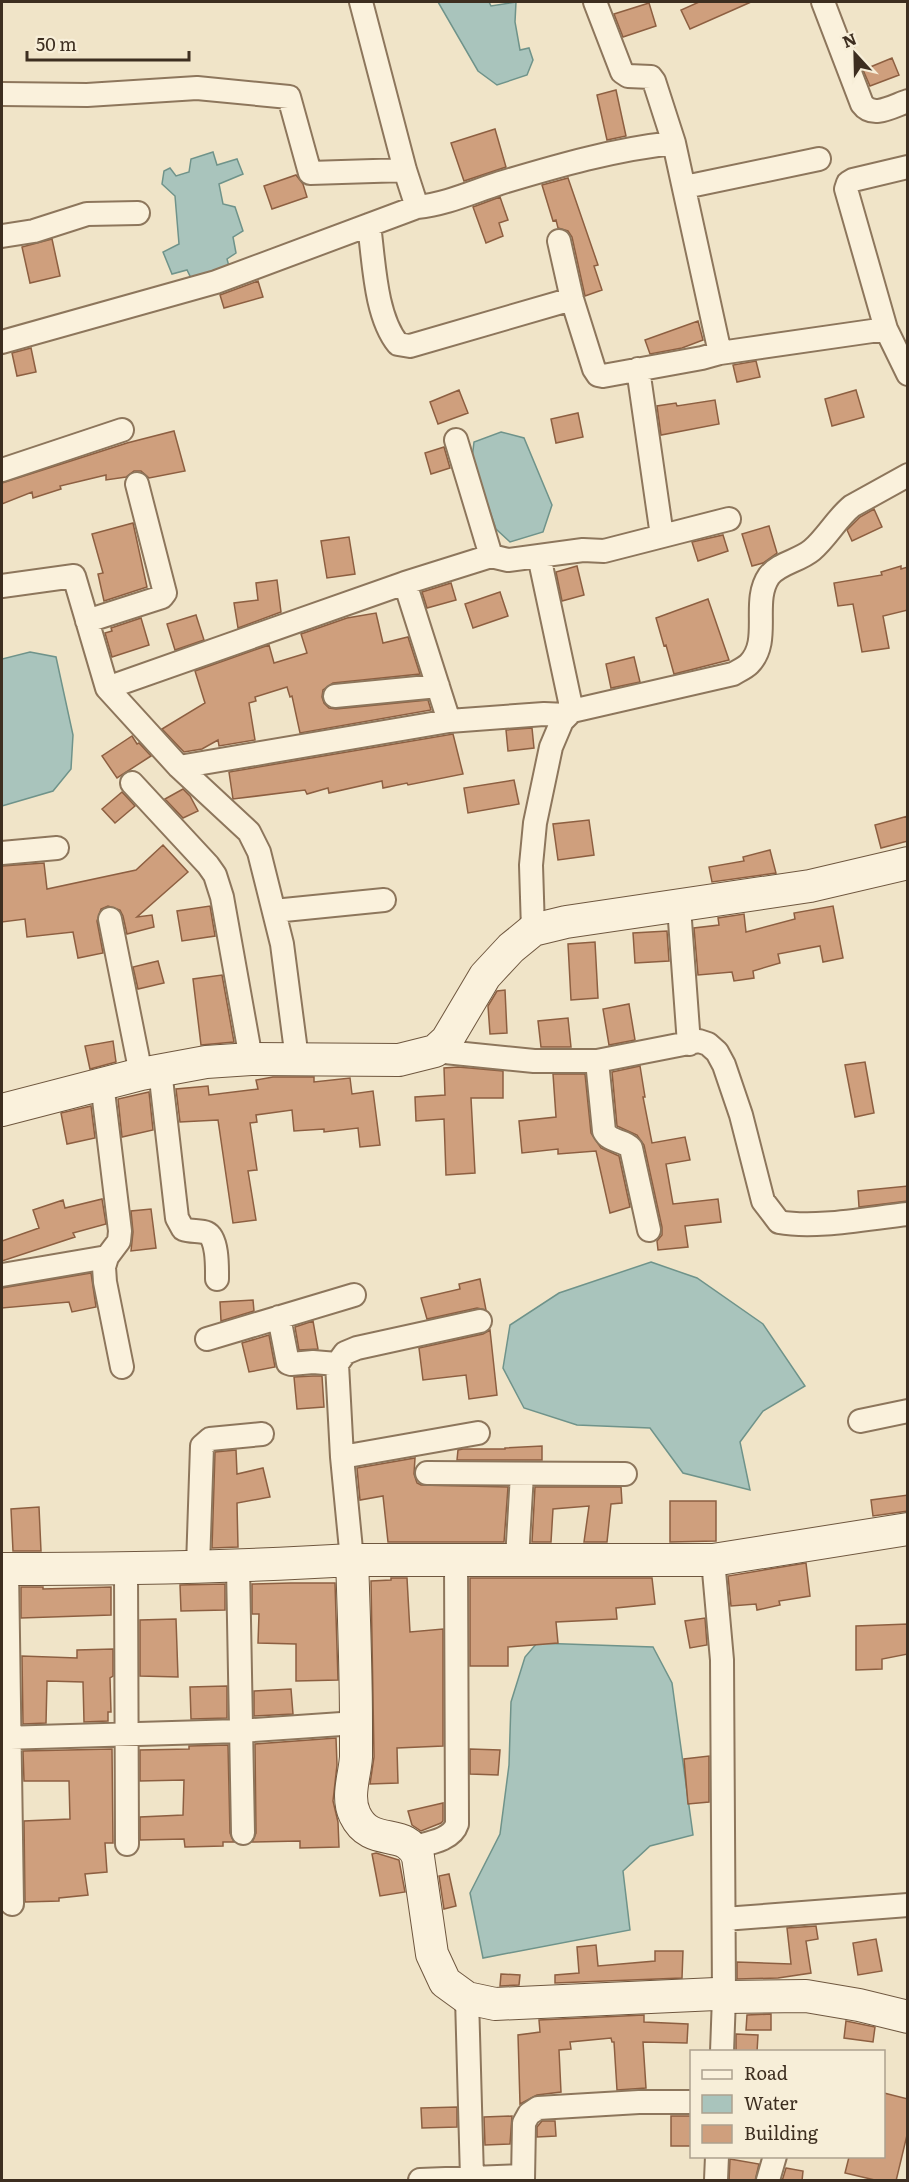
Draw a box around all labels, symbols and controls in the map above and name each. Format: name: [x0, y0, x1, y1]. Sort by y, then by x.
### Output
scale bar: [27, 24, 189, 62]
north arrow: [825, 24, 885, 84]
text: N: [838, 26, 860, 53]
text: 50 m: [36, 30, 77, 57]
legend: [690, 2050, 885, 2158]
text: Road: [744, 2059, 788, 2086]
text: Water: [744, 2089, 798, 2116]
text: Building: [744, 2119, 819, 2146]

